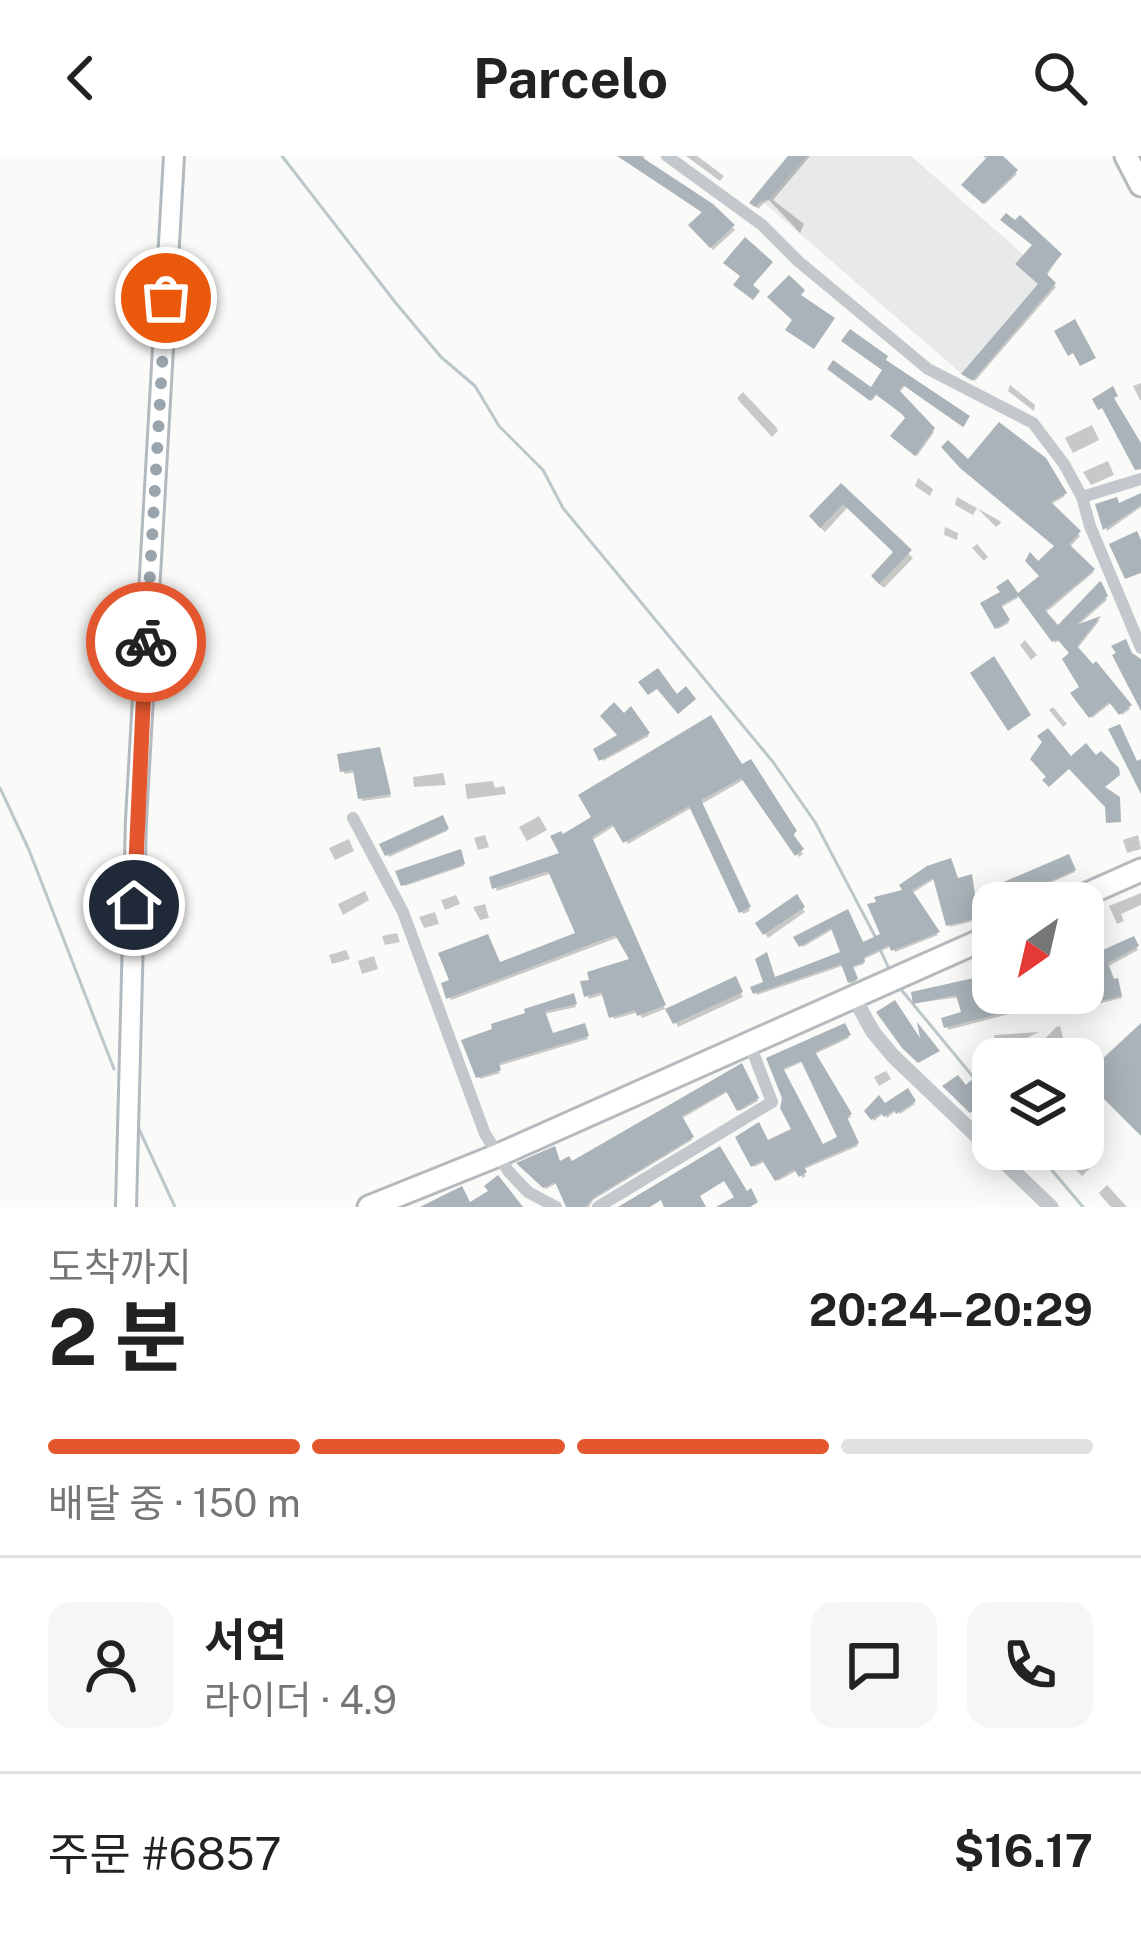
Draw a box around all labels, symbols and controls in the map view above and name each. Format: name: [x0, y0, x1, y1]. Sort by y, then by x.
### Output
icon: back: [48, 45, 114, 111]
icon: search: [1027, 45, 1093, 111]
text: Parcelo: [473, 47, 668, 110]
pin: [115, 247, 217, 349]
icon: bag: [133, 265, 199, 331]
courier: [86, 582, 206, 702]
icon: bike: [113, 609, 179, 675]
pin: [83, 854, 185, 956]
icon: home: [101, 872, 167, 938]
north arrow: [972, 882, 1104, 1014]
map controls: [972, 882, 1104, 1170]
button: layers: [972, 1038, 1104, 1170]
text: 도착까지: [48, 1244, 192, 1290]
text: 20:24–20:29: [809, 1283, 1093, 1336]
text: 2 분: [48, 1291, 187, 1383]
text: 배달 중 · 150 m: [48, 1480, 301, 1526]
button: person: [48, 1602, 174, 1728]
button: chat: [811, 1602, 937, 1728]
button: phone: [967, 1602, 1093, 1728]
text: 서연: [204, 1613, 287, 1666]
text: 라이더 · 4.9: [204, 1677, 397, 1723]
text: $16.17: [954, 1824, 1093, 1877]
text: 주문 #6857: [48, 1827, 282, 1880]

